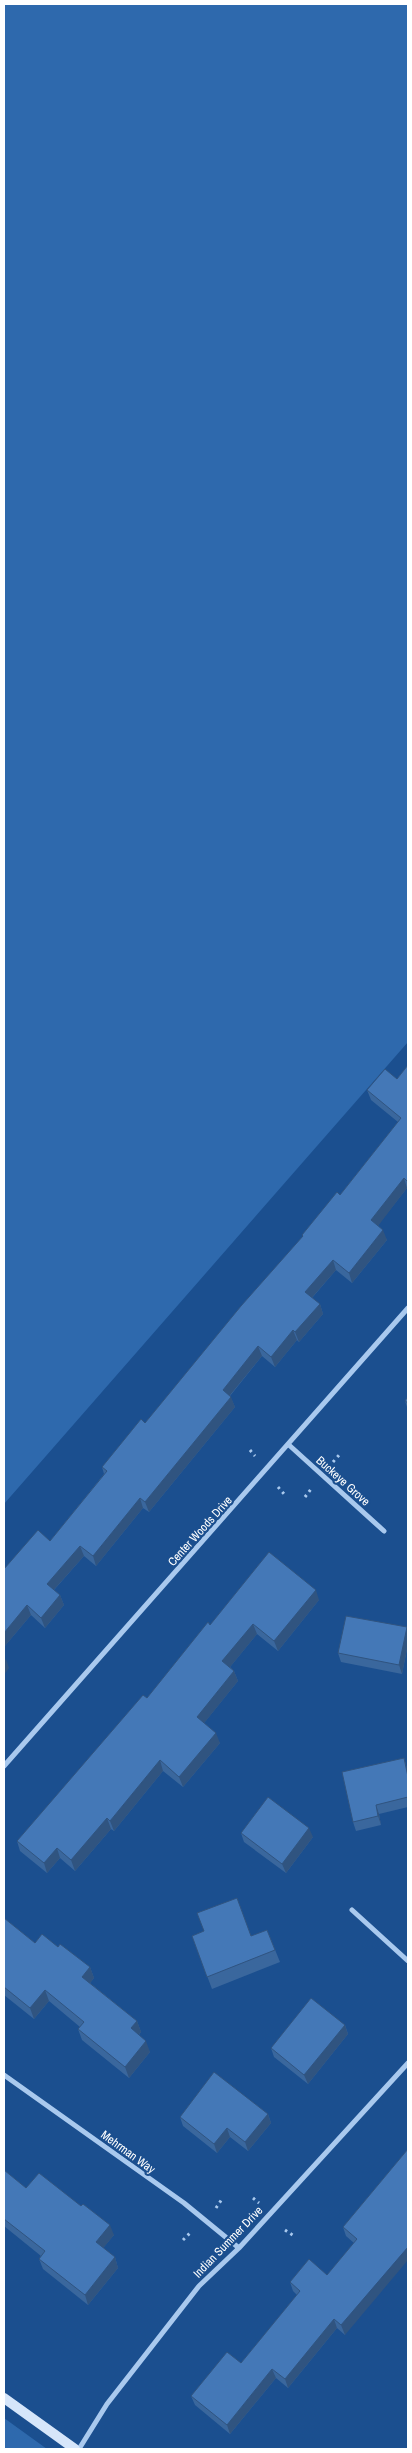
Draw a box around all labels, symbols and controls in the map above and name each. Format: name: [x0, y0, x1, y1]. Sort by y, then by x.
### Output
street label: Buckeye Grove: [313, 1453, 373, 1509]
street label: Center Woods Drive: [164, 1493, 236, 1569]
street label: Mehrman Way: [98, 2127, 158, 2177]
street label: Indian Summer Drive: [190, 2203, 266, 2281]

